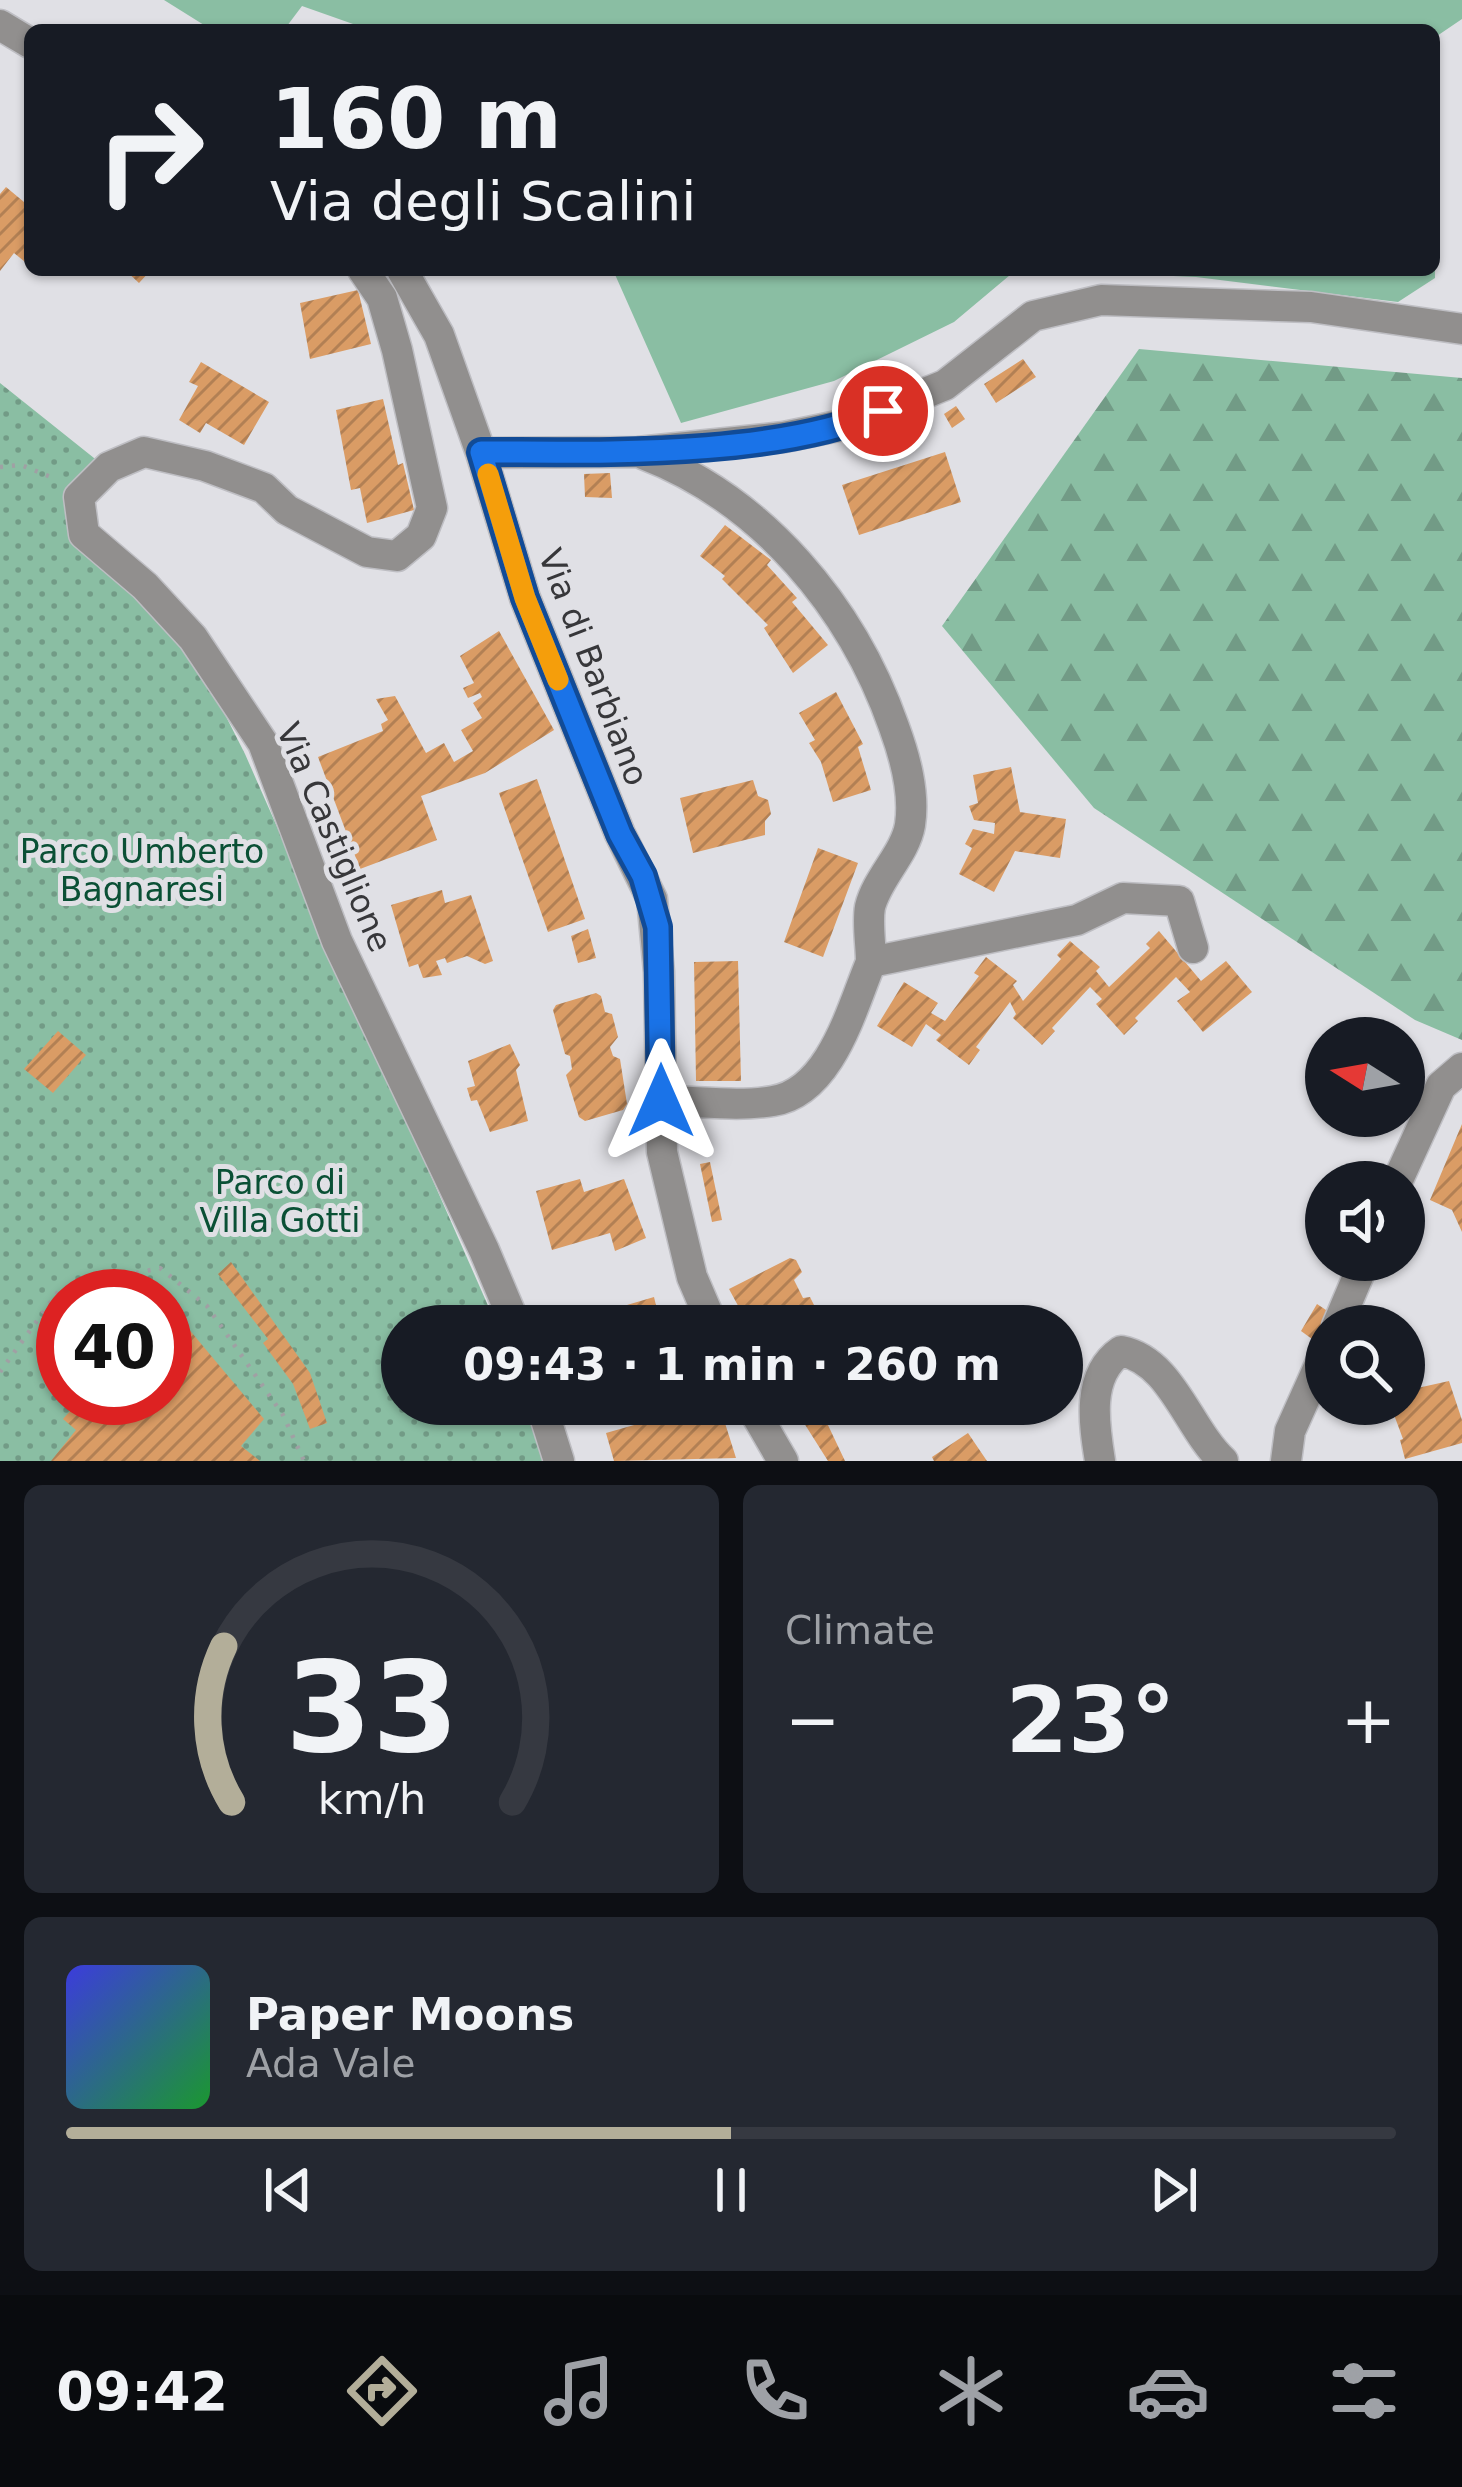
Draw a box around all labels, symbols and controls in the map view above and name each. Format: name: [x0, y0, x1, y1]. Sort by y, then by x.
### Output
text: 160 m: [270, 70, 562, 168]
icon: right: [72, 72, 228, 228]
text: Via degli Scalini: [270, 170, 696, 233]
pin: [832, 360, 934, 462]
icon: arrive: [850, 378, 916, 444]
street label: Via di Barbiano: [530, 543, 657, 791]
street label: Via Castiglione: [269, 717, 400, 958]
park label: Parco Umberto Bagnaresi: [20, 832, 264, 909]
north arrow: [1305, 1017, 1425, 1137]
map controls: [1305, 1017, 1425, 1425]
position arrow: [598, 1038, 724, 1164]
button: sound: [1305, 1161, 1425, 1281]
park label: Parco di Villa Gotti: [200, 1163, 360, 1240]
speed limit sign: 40: [36, 1269, 192, 1425]
button: search: [1305, 1305, 1425, 1425]
text: 09:43 · 1 min · 260 m: [463, 1338, 1001, 1391]
text: Climate: [785, 1608, 935, 1653]
text: 33: [285, 1635, 458, 1780]
text: 23°: [1005, 1668, 1176, 1773]
text: −: [785, 1682, 840, 1759]
text: +: [1341, 1682, 1396, 1759]
text: km/h: [317, 1774, 426, 1824]
text: Paper Moons: [246, 1988, 574, 2041]
text: Ada Vale: [246, 2041, 415, 2086]
icon: previous: [255, 2157, 321, 2223]
icon: pause: [698, 2157, 764, 2223]
icon: next: [1141, 2157, 1207, 2223]
icon: directions: [340, 2349, 424, 2433]
icon: music: [537, 2349, 621, 2433]
icon: phone: [733, 2349, 817, 2433]
icon: climate: [929, 2349, 1013, 2433]
icon: car: [1126, 2349, 1210, 2433]
icon: filters: [1322, 2349, 1406, 2433]
text: 09:42: [56, 2360, 228, 2423]

